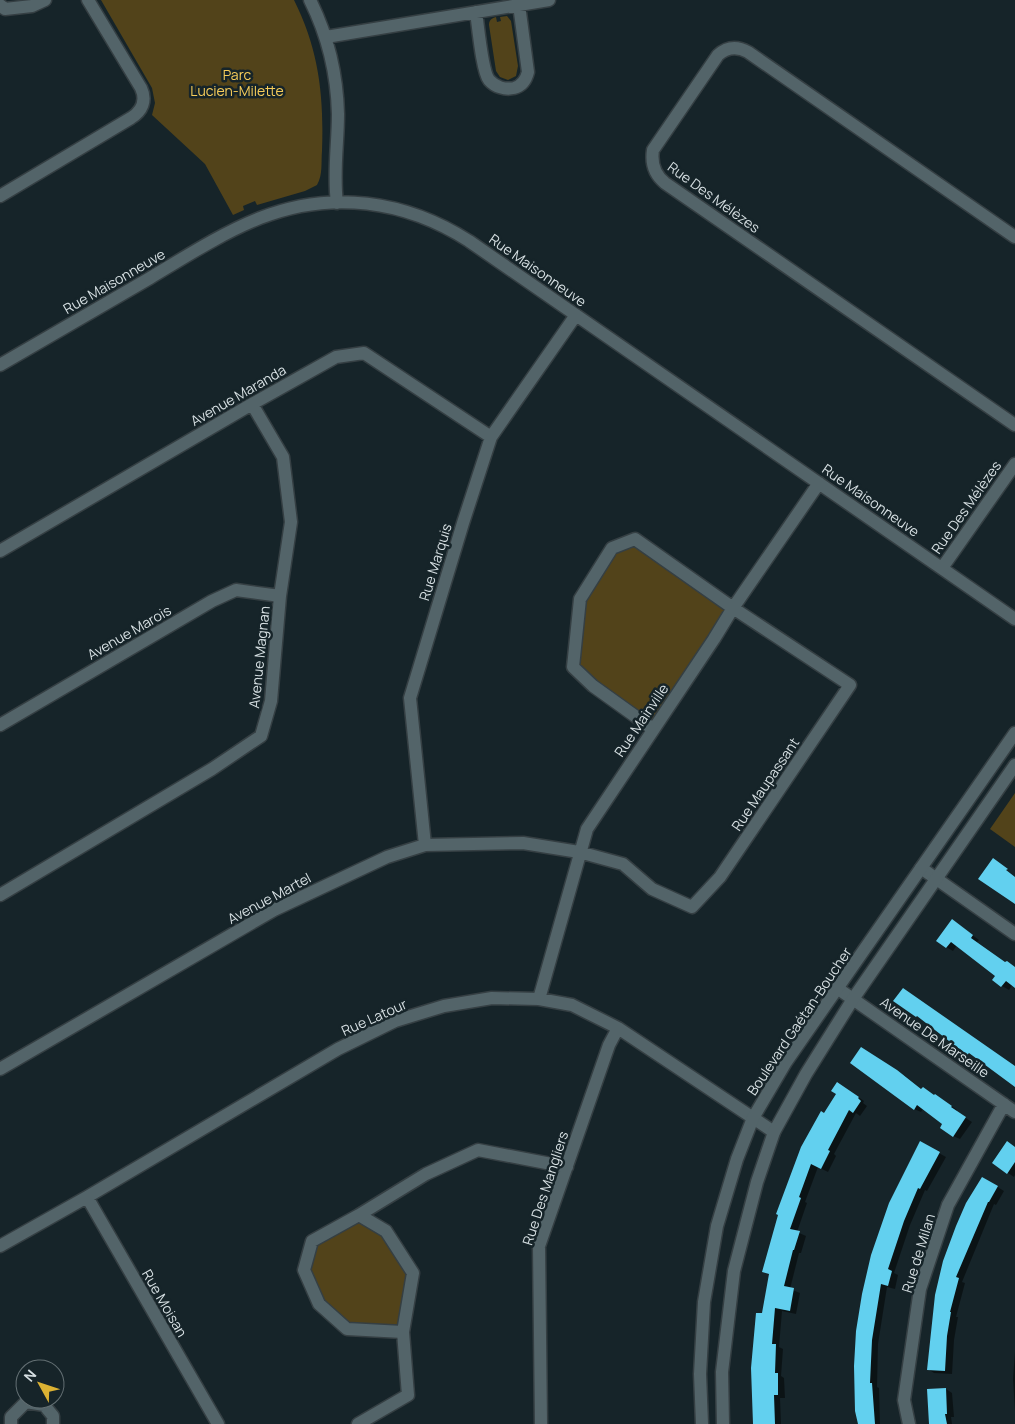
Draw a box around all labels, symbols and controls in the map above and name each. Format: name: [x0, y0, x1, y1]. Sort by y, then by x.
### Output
park label: Parc Lucien-Milette: [190, 65, 284, 100]
street label: Rue Des Mélèzes: [664, 157, 764, 237]
street label: Rue Maisonneuve: [486, 229, 590, 311]
street label: Rue Maisonneuve: [60, 244, 168, 318]
street label: Avenue Maranda: [187, 360, 289, 430]
street label: Rue Des Mélèzes: [927, 457, 1005, 557]
street label: Rue Maisonneuve: [819, 459, 923, 541]
street label: Rue Marquis: [414, 521, 456, 603]
street label: Avenue Marois: [84, 600, 174, 664]
street label: Avenue Magnan: [244, 605, 274, 709]
street label: Rue Mainville: [610, 680, 672, 760]
street label: Rue Maupassant: [727, 733, 803, 834]
street label: Avenue Martel: [224, 868, 314, 928]
street label: Boulevard Gaétan-Boucher: [742, 943, 856, 1099]
street label: Avenue De Marseille: [877, 992, 993, 1082]
street label: Rue Latour: [338, 994, 410, 1040]
street label: Rue Des Mangliers: [518, 1129, 572, 1247]
street label: Rue de Milan: [897, 1211, 939, 1295]
street label: Rue Moisan: [138, 1266, 192, 1340]
north arrow: [15, 1359, 65, 1409]
text: N: [19, 1365, 40, 1385]

